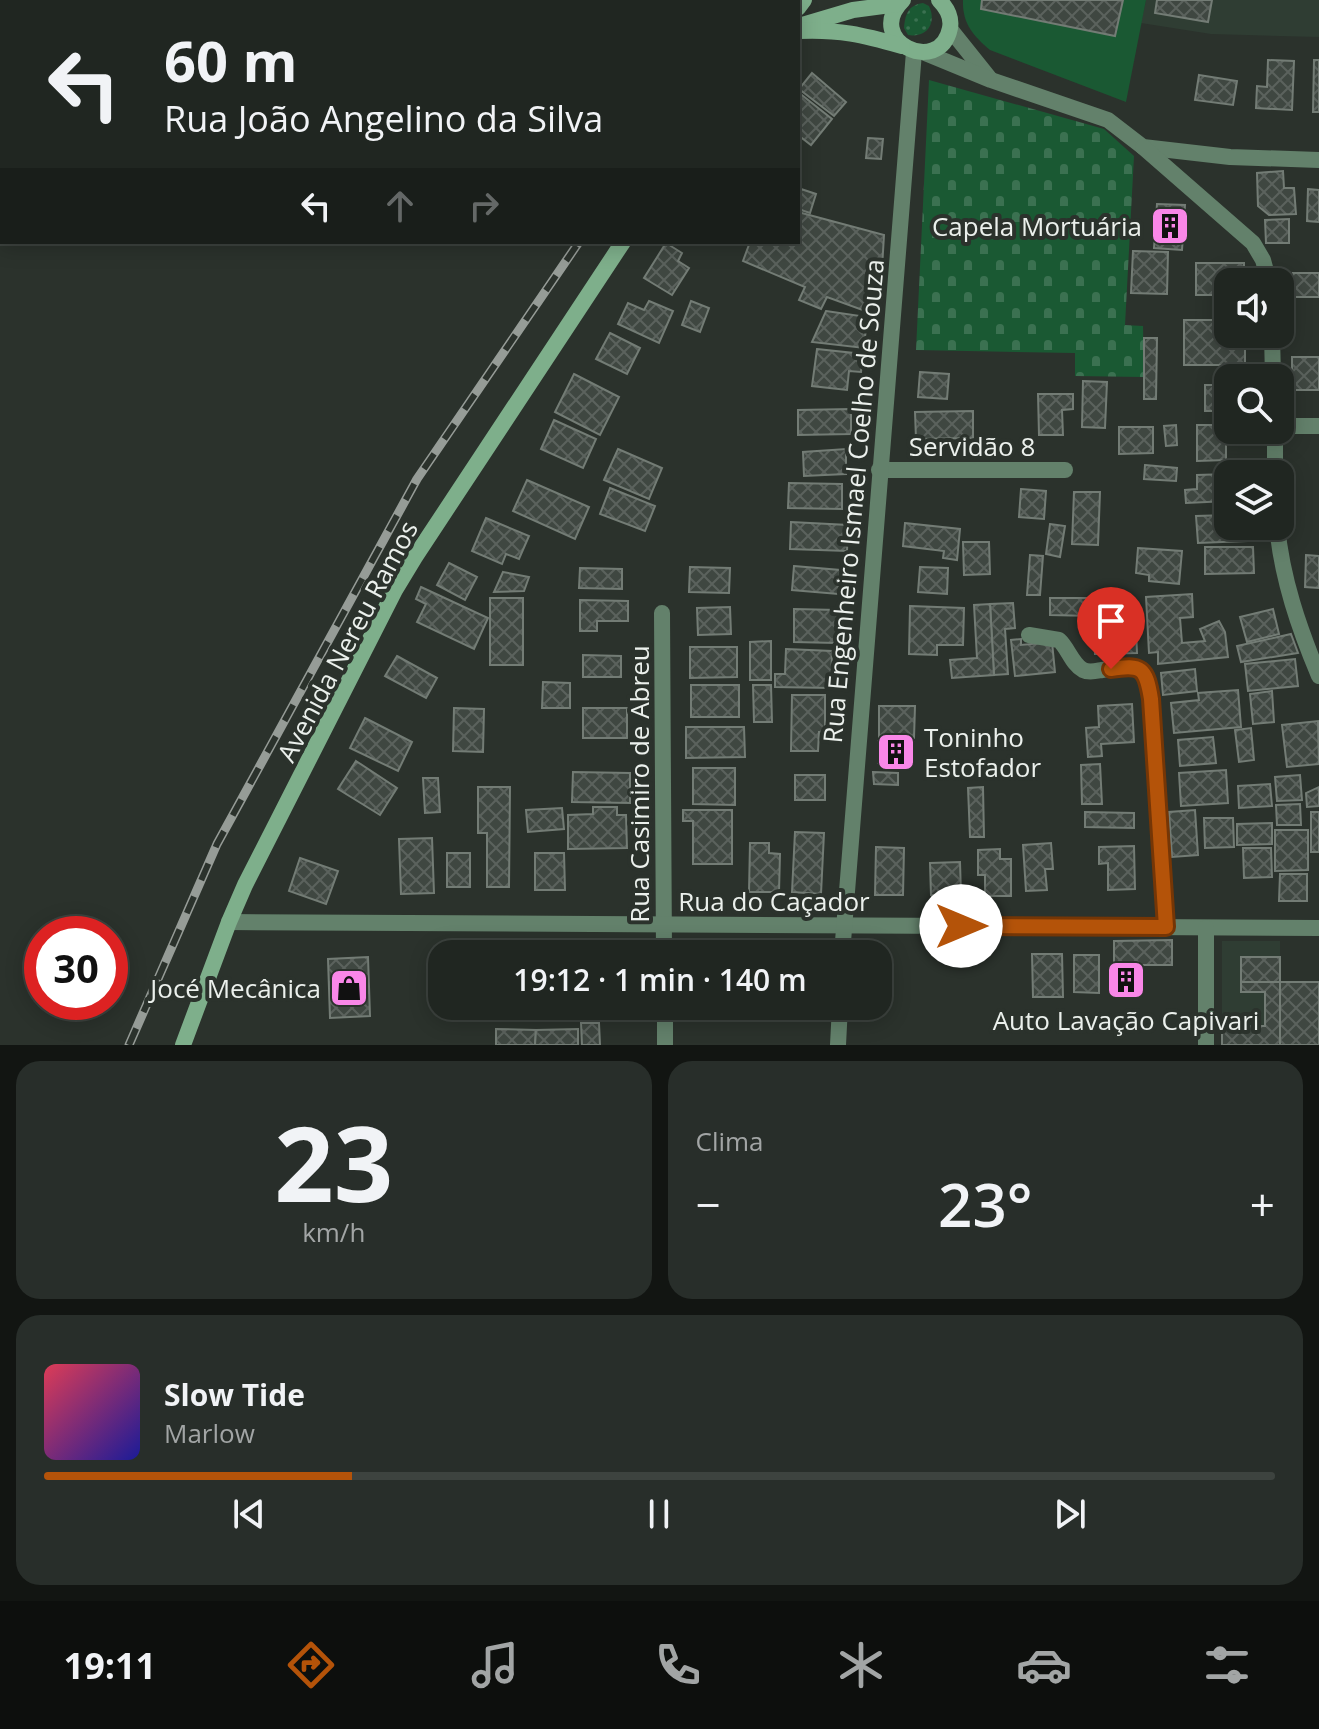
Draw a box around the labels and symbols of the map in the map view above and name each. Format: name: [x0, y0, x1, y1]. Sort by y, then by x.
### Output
building icon: Capela Mortuária: [1149, 205, 1191, 247]
place label: Capela Mortuária: [932, 208, 1142, 244]
street label: Rua Engenheiro Ismael Coelho de Souza: [814, 257, 892, 745]
street label: Servidão 8: [909, 428, 1035, 464]
street label: Avenida Nereu Ramos: [268, 514, 426, 768]
pin: [1077, 587, 1145, 669]
street label: Rua Casimiro de Abreu: [621, 645, 657, 923]
place label: Toninho Estofador: [924, 719, 1041, 785]
building icon: Toninho Estofador: [875, 731, 917, 773]
street label: Rua do Caçador: [678, 883, 870, 919]
position arrow: [919, 884, 1003, 968]
speed limit sign: 30: [24, 916, 128, 1020]
building icon: Auto Lavação Capivari: [1105, 959, 1147, 1001]
shop icon: Jocé Mecânica: [328, 967, 370, 1009]
place label: Jocé Mecânica: [147, 970, 321, 1006]
place label: Auto Lavação Capivari: [993, 1002, 1259, 1038]

